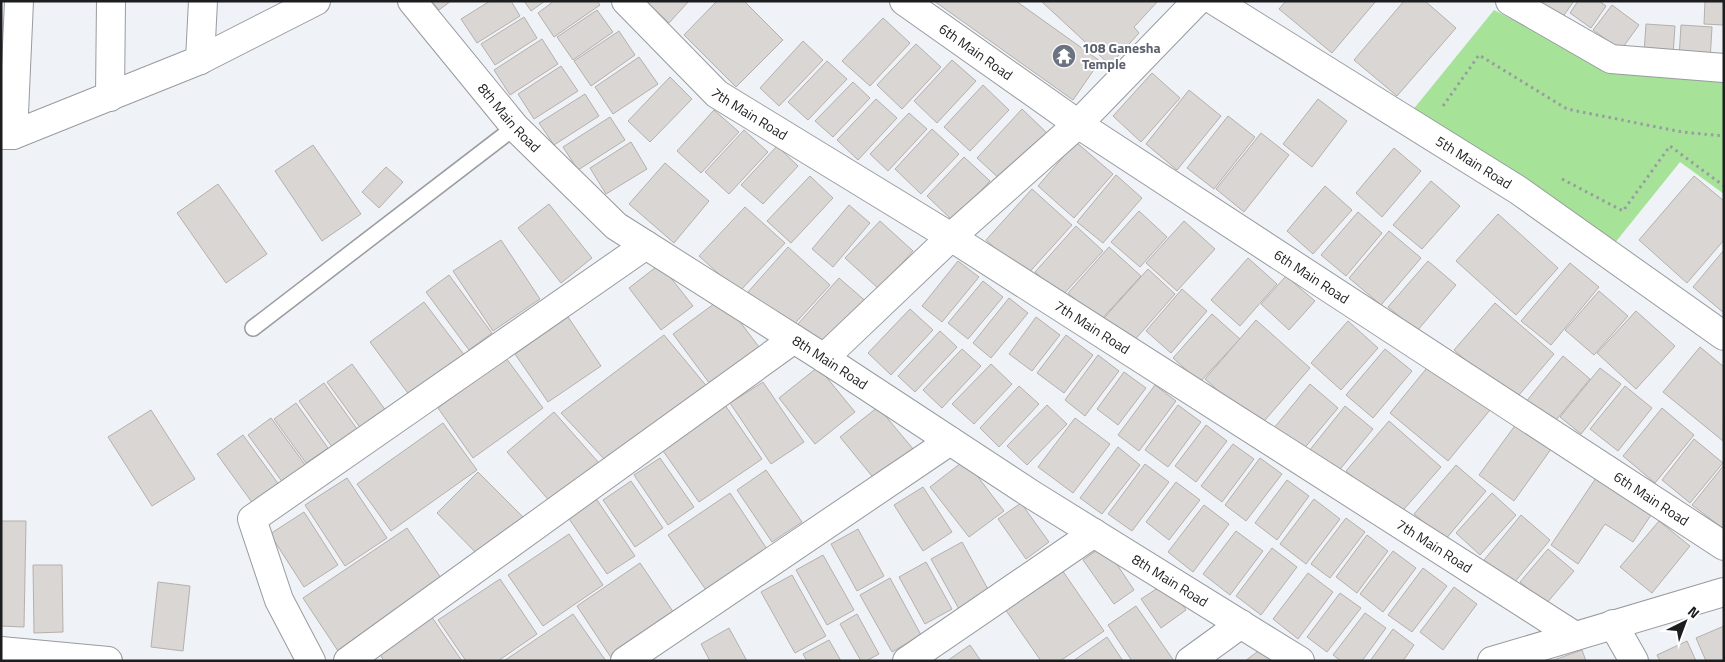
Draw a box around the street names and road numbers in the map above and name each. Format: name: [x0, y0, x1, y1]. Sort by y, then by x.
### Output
street label: 6th Main Road: [935, 18, 1017, 85]
street label: 8th Main Road: [473, 78, 546, 157]
street label: 7th Main Road: [706, 83, 792, 145]
street label: 5th Main Road: [1432, 130, 1516, 194]
street label: 6th Main Road: [1270, 244, 1354, 308]
street label: 7th Main Road: [1051, 295, 1134, 359]
street label: 8th Main Road: [789, 330, 872, 394]
street label: 6th Main Road: [1610, 466, 1694, 531]
street label: 7th Main Road: [1393, 514, 1477, 578]
street label: 8th Main Road: [1128, 548, 1213, 612]

